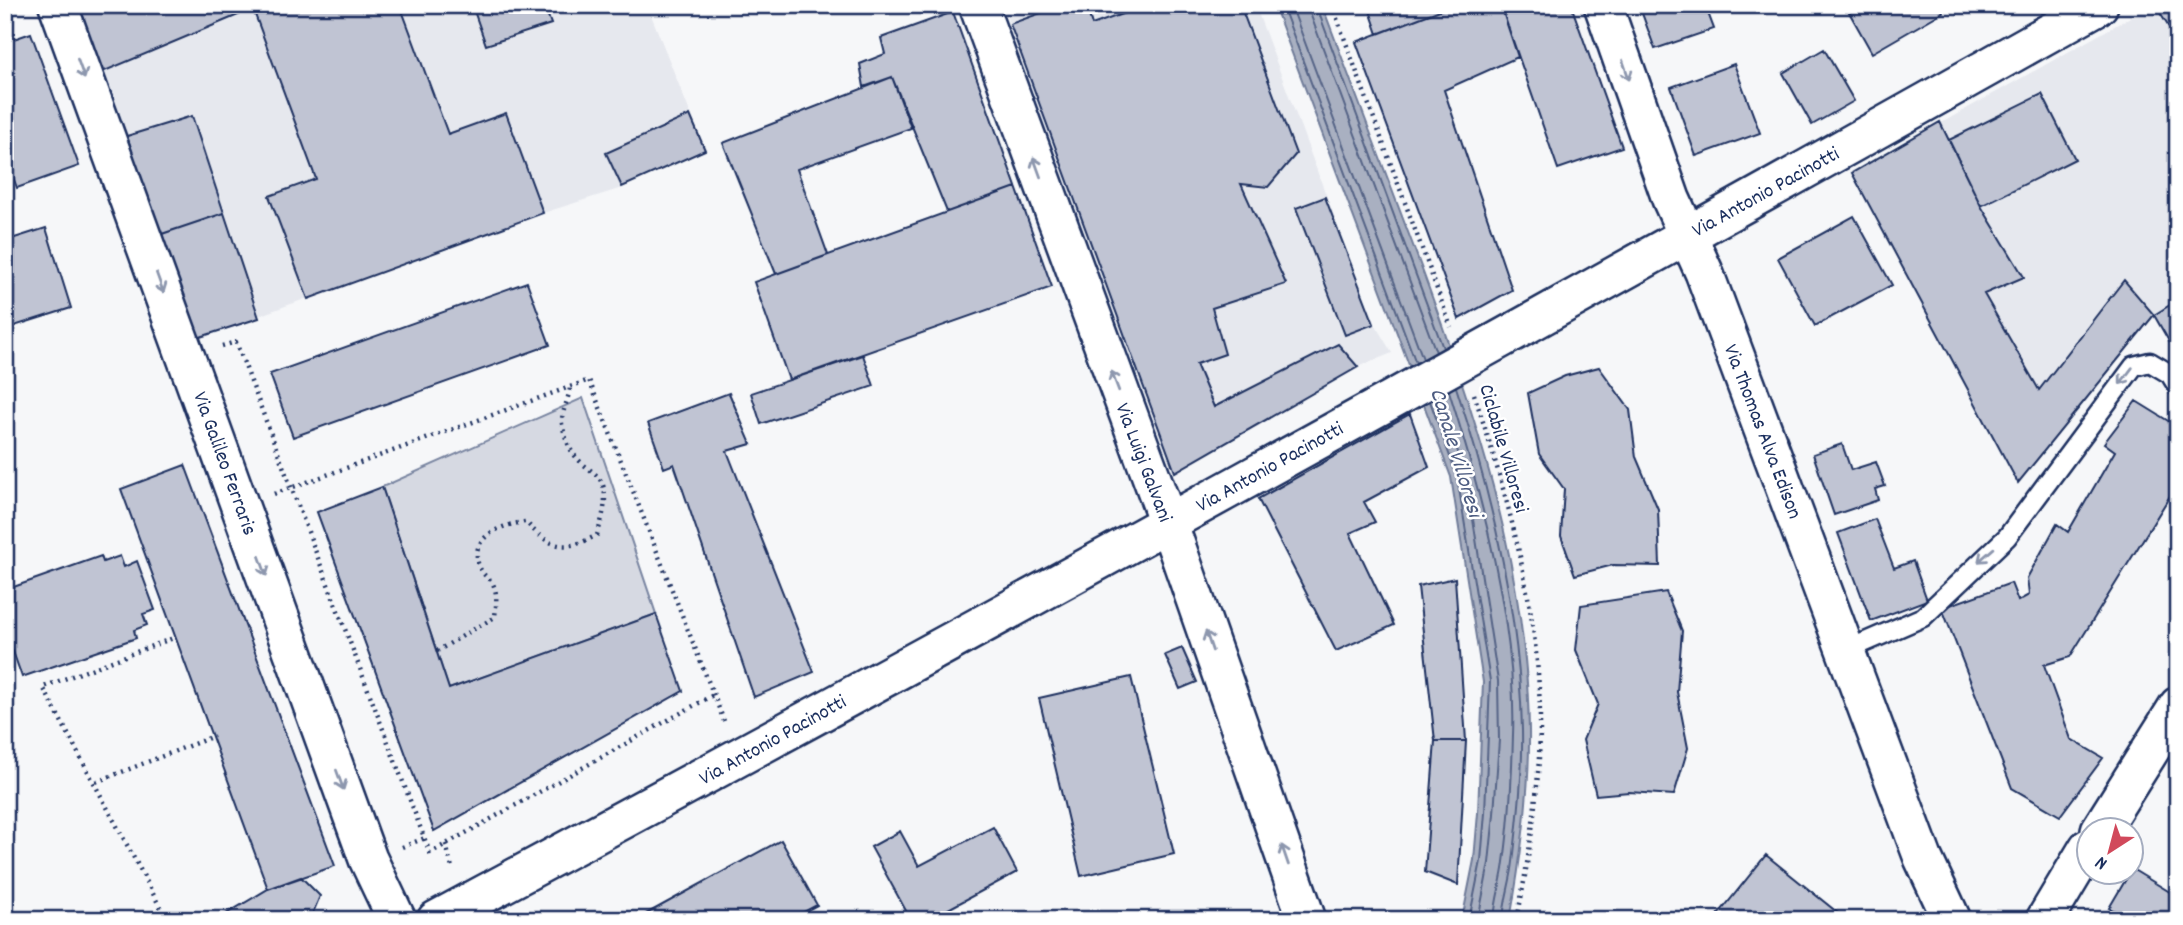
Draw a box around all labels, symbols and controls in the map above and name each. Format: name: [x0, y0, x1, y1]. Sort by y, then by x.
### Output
one-way arrow: [76, 58, 88, 80]
one-way arrow: [1621, 58, 1633, 80]
street label: Via Antonio Pacinotti: [1687, 141, 1846, 247]
one-way arrow: [1029, 157, 1042, 179]
one-way arrow: [155, 271, 167, 293]
street label: Via Thomas Alva Edison: [1714, 340, 1808, 524]
one-way arrow: [2119, 367, 2134, 386]
one-way arrow: [1107, 371, 1120, 392]
street label: Ciclabile Villoresi: [1469, 381, 1535, 517]
water label: Canale Villoresi: [1419, 384, 1491, 525]
street label: Via Galileo Ferraris: [183, 388, 263, 540]
street label: Via Luigi Galvani: [1106, 399, 1179, 527]
street label: Via Antonio Pacinotti: [1191, 416, 1350, 522]
one-way arrow: [1977, 547, 1995, 563]
one-way arrow: [258, 554, 271, 576]
one-way arrow: [1202, 630, 1214, 652]
street label: Via Antonio Pacinotti: [694, 689, 853, 795]
one-way arrow: [335, 768, 347, 790]
north arrow: [2074, 816, 2144, 886]
one-way arrow: [1278, 845, 1290, 867]
text: N: [2090, 848, 2114, 876]

